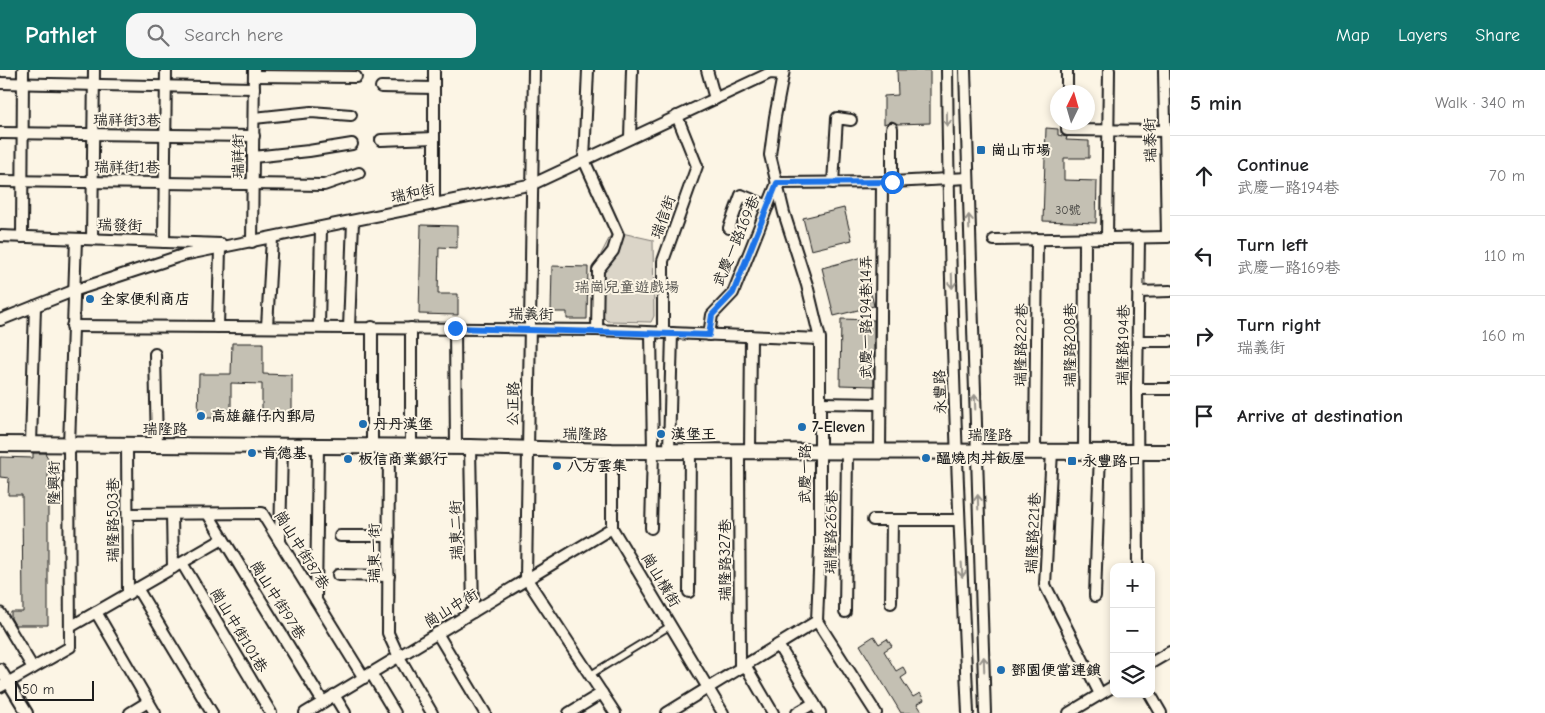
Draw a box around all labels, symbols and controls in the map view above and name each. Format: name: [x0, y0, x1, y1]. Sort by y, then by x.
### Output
search box: [126, 13, 476, 58]
text: Pathlet: [25, 21, 96, 49]
icon: search: [144, 21, 172, 49]
text: Search here: [184, 24, 283, 46]
text: Map: [1336, 25, 1370, 46]
text: Layers: [1398, 25, 1447, 46]
text: Share: [1475, 25, 1520, 46]
north arrow: [1050, 85, 1095, 130]
text: 5 min: [1190, 91, 1242, 115]
text: Walk · 340 m: [1435, 94, 1525, 112]
street label: 瑞祥街3巷: [93, 110, 161, 130]
one-way arrow: [942, 110, 952, 126]
street label: 瑞泰街: [1141, 117, 1159, 163]
street label: 瑞祥街: [229, 133, 247, 179]
place label: 崗山市場: [991, 141, 1051, 159]
marker: 崗山市場: [975, 144, 987, 156]
text: Continue: [1237, 154, 1309, 176]
street label: 瑞祥街1巷: [94, 157, 160, 177]
icon: ahead: [1190, 162, 1218, 190]
text: 70 m: [1489, 167, 1525, 185]
route start: [881, 171, 904, 194]
text: 武慶一路194巷: [1237, 179, 1340, 197]
street label: 瑞和街: [389, 180, 437, 206]
street label: 瑞信街: [647, 193, 679, 241]
street label: 武慶一路169巷: [709, 193, 763, 289]
house number: 30號: [1055, 203, 1081, 217]
one-way arrow: [964, 214, 974, 230]
street label: 瑞發街: [97, 215, 143, 235]
text: Turn left: [1237, 234, 1308, 256]
icon: left: [1190, 242, 1218, 270]
text: 110 m: [1484, 247, 1525, 265]
street label: 武慶一路194巷14弄: [857, 255, 875, 379]
text: 武慶一路169巷: [1237, 259, 1341, 277]
one-way arrow: [947, 273, 956, 289]
park label: 瑞崗兒童遊戲場: [574, 278, 680, 296]
place label: 全家便利商店: [100, 290, 190, 308]
marker: 全家便利商店: [84, 293, 96, 305]
street label: 瑞隆路222巷: [1011, 303, 1031, 387]
street label: 瑞隆路208巷: [1061, 303, 1079, 387]
street label: 瑞隆路194巷: [1113, 304, 1133, 386]
street label: 瑞義街: [508, 305, 554, 323]
text: Turn right: [1237, 314, 1321, 336]
route end: [444, 317, 467, 340]
icon: right: [1190, 322, 1218, 350]
text: 160 m: [1482, 327, 1525, 345]
text: 瑞義街: [1237, 339, 1285, 357]
street label: 永豐路: [930, 369, 950, 415]
street label: 公正路: [504, 381, 522, 427]
one-way arrow: [970, 394, 979, 410]
icon: arrive: [1190, 402, 1218, 430]
text: Arrive at destination: [1237, 405, 1403, 427]
place label: 高雄籬仔內郵局: [211, 407, 316, 425]
marker: 高雄籬仔內郵局: [195, 410, 207, 422]
place label: 丹丹漢堡: [373, 415, 433, 433]
marker: 丹丹漢堡: [357, 418, 369, 430]
place label: 7-Eleven: [812, 418, 865, 436]
street label: 瑞隆路: [142, 420, 188, 438]
marker: 7-Eleven: [796, 421, 808, 433]
street label: 瑞隆路: [562, 425, 608, 443]
place label: 漢堡王: [671, 425, 716, 443]
street label: 瑞隆路: [967, 426, 1013, 444]
marker: 漢堡王: [655, 428, 667, 440]
place label: 肯德基: [262, 444, 307, 462]
street label: 武慶一路: [796, 444, 814, 504]
marker: 肯德基: [246, 447, 258, 459]
place label: 醞燒肉丼飯屋: [936, 449, 1026, 467]
place label: 板信商業銀行: [358, 450, 448, 468]
marker: 醞燒肉丼飯屋: [920, 452, 932, 464]
place label: 永豐路口: [1082, 452, 1142, 470]
marker: 板信商業銀行: [342, 453, 354, 465]
marker: 永豐路口: [1066, 455, 1078, 467]
place label: 八方雲集: [567, 457, 627, 475]
street label: 隆興街: [45, 460, 63, 506]
marker: 八方雲集: [551, 460, 563, 472]
street label: 瑞隆路503巷: [104, 478, 122, 562]
street label: 瑞隆路265巷: [821, 490, 841, 574]
street label: 瑞隆路221巷: [1022, 492, 1044, 574]
one-way arrow: [973, 494, 983, 510]
street label: 瑞東二街: [446, 500, 466, 560]
street label: 崗山中街87巷: [271, 507, 333, 593]
street label: 瑞隆路327巷: [716, 519, 734, 601]
street label: 瑞東一街: [365, 523, 383, 583]
street label: 崗山橫街: [638, 550, 684, 610]
street label: 崗山中街97巷: [247, 557, 309, 643]
one-way arrow: [957, 561, 966, 577]
map controls: [1110, 563, 1155, 698]
button: +: [1110, 563, 1155, 608]
street label: 崗山中街101巷: [207, 584, 271, 676]
street label: 崗山中街: [421, 585, 481, 631]
button: −: [1110, 608, 1155, 653]
button: layers: [1110, 653, 1155, 698]
one-way arrow: [979, 657, 988, 673]
place label: 鄧園便當連鎖: [1011, 661, 1101, 679]
marker: 鄧園便當連鎖: [995, 664, 1007, 676]
scale bar: [15, 678, 94, 701]
text: 50 m: [22, 681, 54, 698]

